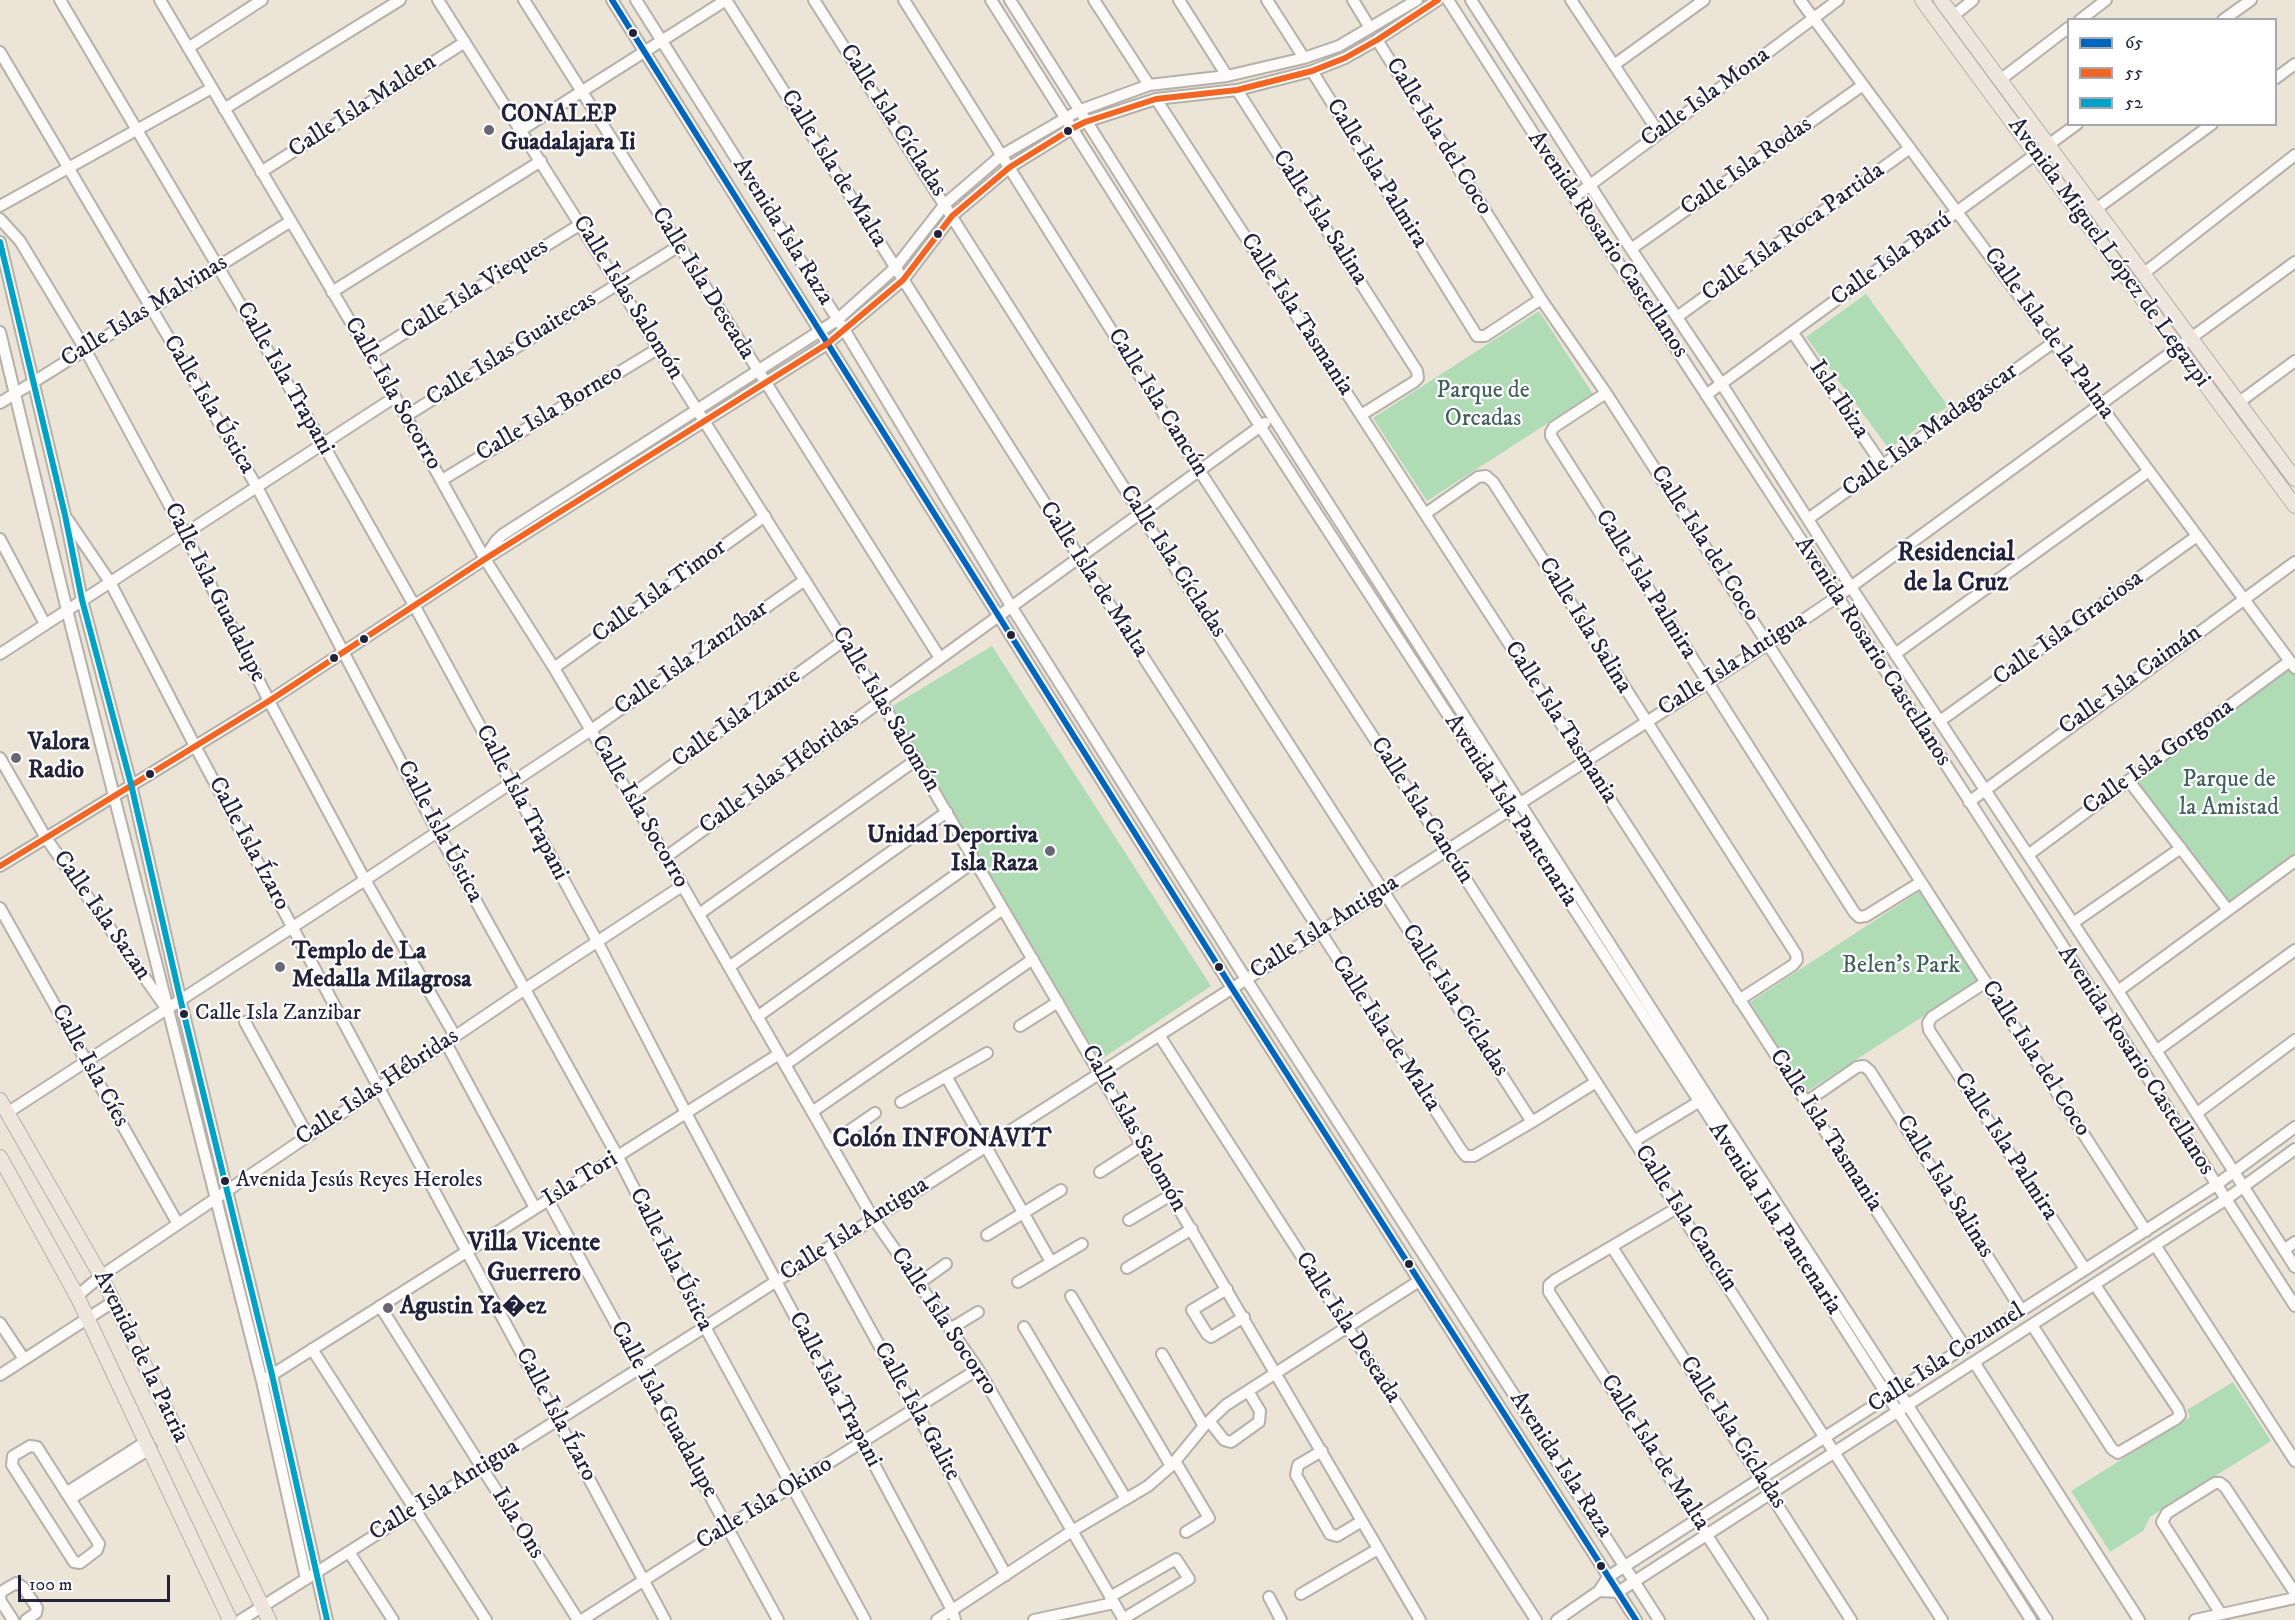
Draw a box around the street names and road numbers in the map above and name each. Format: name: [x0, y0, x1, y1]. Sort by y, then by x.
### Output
street label: Calle Isla Cícladas: [832, 39, 952, 203]
street label: Calle Isla Mona: [1636, 42, 1776, 154]
street label: Calle Isla Malden: [284, 49, 442, 165]
street label: Calle Isla del Coco: [1378, 53, 1498, 221]
street label: Calle Isla de Malta: [773, 85, 893, 253]
street label: Calle Isla Palmira: [1319, 94, 1433, 254]
street label: Calle Isla Rodas: [1676, 111, 1818, 223]
street label: Avenida Miguel López de Legazpi: [2000, 113, 2216, 393]
street label: Avenida Rosario Castellanos: [1520, 126, 1694, 364]
street label: Calle Isla Salina: [1265, 145, 1373, 291]
street label: Avenida Isla Raza: [725, 153, 839, 311]
street label: Calle Isla Roca Partida: [1697, 157, 1891, 309]
street label: Calle Isla Deseada: [644, 203, 760, 365]
street label: Calle Isla Barú: [1826, 207, 1958, 313]
street label: Calle Islas Salomón: [565, 211, 689, 385]
street label: Calle Isla Tasmania: [1233, 229, 1359, 401]
street label: Calle Isla Vieques: [396, 233, 554, 347]
street label: Calle Isla de la Palma: [1976, 243, 2120, 425]
street label: Calle Islas Malvinas: [57, 249, 233, 375]
street label: Calle Islas Guaitecas: [422, 286, 602, 414]
street label: Calle Isla Trapani: [229, 297, 339, 461]
street label: Calle Isla Socorro: [337, 312, 447, 476]
street label: Calle Isla Cancún: [1100, 324, 1214, 482]
street label: Calle Isla Ústica: [155, 331, 261, 479]
street label: Isla Ibiza: [1801, 355, 1875, 445]
street label: Calle Isla Madagascar: [1838, 358, 2024, 504]
street label: Calle Isla Borneo: [472, 359, 628, 469]
street label: Calle Isla del Coco: [1643, 461, 1765, 627]
street label: Calle Isla Cícladas: [1112, 480, 1232, 644]
street label: Calle Isla de Malta: [1032, 497, 1154, 663]
street label: Calle Isla Guadalupe: [156, 498, 272, 688]
street label: Calle Isla Palmira: [1588, 505, 1702, 665]
street label: Avenida Rosario Castellanos: [1787, 532, 1957, 772]
street label: Calle Isla Timor: [587, 534, 733, 650]
street label: Calle Isla Salina: [1531, 553, 1637, 699]
street label: Calle Isla Graciosa: [1988, 565, 2150, 693]
street label: Calle Isla Zanzíbar: [610, 595, 774, 723]
street label: Calle Isla Antigua: [1653, 606, 1813, 724]
street label: Calle Isla Caimán: [2054, 620, 2208, 742]
street label: Calle Islas Salomón: [824, 622, 946, 798]
street label: Calle Isla Tasmania: [1497, 637, 1623, 809]
street label: Calle Isla Zante: [667, 663, 807, 775]
street label: Calle Isla Gorgona: [2078, 694, 2240, 822]
street label: Calle Islas Hébridas: [695, 706, 865, 842]
street label: Avenida Isla Pantenaria: [1437, 709, 1583, 913]
street label: Calle Isla Trapani: [468, 720, 574, 886]
street label: Calle Isla Socorro: [584, 730, 694, 894]
street label: Calle Isla Cancún: [1363, 732, 1479, 890]
street label: Calle Isla Ústica: [390, 756, 488, 908]
street label: Calle Isla Ízaro: [201, 772, 295, 916]
street label: Calle Isla Sazan: [46, 846, 156, 986]
street label: Calle Isla Antigua: [1245, 869, 1405, 987]
street label: Calle Isla Cícladas: [1394, 919, 1514, 1083]
street label: Avenida Rosario Castellanos: [2050, 941, 2220, 1181]
street label: Calle Isla de Malta: [1324, 951, 1446, 1117]
street label: Calle Isla del Coco: [1974, 976, 2096, 1142]
street label: Calle Isla Cíes: [43, 1000, 135, 1132]
street label: Calle Islas Hébridas: [291, 1023, 465, 1153]
street label: Calle Islas Salomón: [1074, 1040, 1192, 1218]
street label: Calle Isla Tasmania: [1762, 1045, 1888, 1217]
street label: Calle Isla Palmira: [1946, 1068, 2064, 1226]
street label: Calle Isla Salinas: [1889, 1110, 1999, 1264]
street label: Avenida Isla Pantenaria: [1701, 1117, 1847, 1321]
street label: Calle Isla Cancún: [1627, 1140, 1743, 1298]
street label: Isla Tori: [538, 1146, 624, 1214]
street label: Calle Isla Antigua: [775, 1171, 935, 1289]
street label: Calle Isla Ústica: [622, 1184, 718, 1336]
street label: Calle Isla Socorro: [883, 1243, 1003, 1401]
street label: Calle Isla Deseada: [1287, 1247, 1407, 1409]
street label: Avenida de la Patria: [86, 1266, 194, 1448]
street label: Calle Isla Cozumel: [1863, 1298, 2031, 1420]
street label: Calle Isla Trapani: [781, 1307, 887, 1473]
street label: Calle Isla Guadalupe: [603, 1317, 723, 1503]
street label: Calle Isla Galite: [866, 1338, 966, 1486]
street label: Calle Isla Ízaro: [508, 1343, 602, 1487]
street label: Calle Isla Cícladas: [1672, 1351, 1792, 1515]
street label: Calle Isla de Malta: [1593, 1370, 1715, 1536]
street label: Avenida Isla Raza: [1502, 1386, 1618, 1544]
street label: Calle Isla Antigua: [365, 1433, 525, 1549]
street label: Calle Isla Okino: [692, 1451, 838, 1557]
street label: Isla Ons: [484, 1483, 550, 1565]

